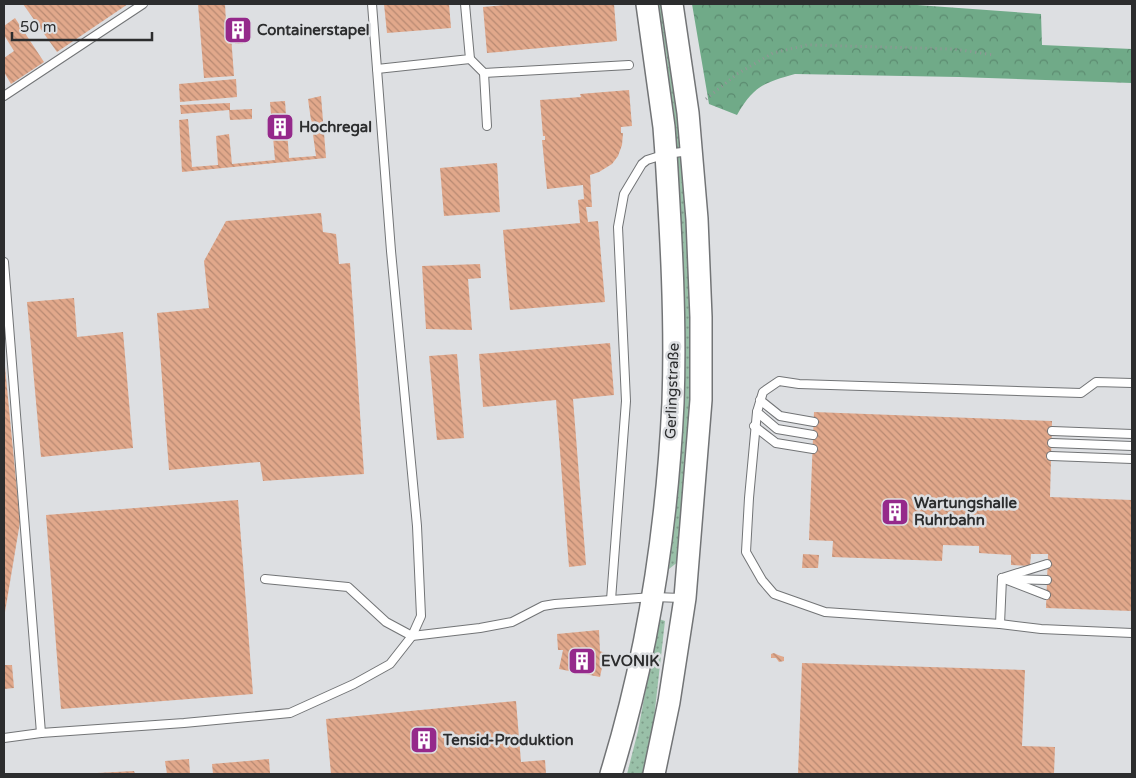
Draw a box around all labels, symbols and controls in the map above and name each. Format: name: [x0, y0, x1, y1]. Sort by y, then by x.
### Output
scale bar: [12, 10, 152, 42]
building icon: Containerstapel: [223, 15, 253, 45]
text: 50 m: [20, 18, 57, 36]
place label: Containerstapel: [257, 21, 370, 40]
building icon: Hochregal: [265, 112, 295, 142]
place label: Hochregal: [299, 118, 372, 137]
street label: Gerlingstraße: [661, 343, 683, 439]
place label: Wartungshalle Ruhrbahn: [914, 494, 1017, 529]
building icon: Wartungshalle Ruhrbahn: [880, 497, 910, 527]
building icon: EVONIK: [567, 646, 597, 676]
place label: EVONIK: [601, 652, 659, 670]
building icon: Tensid-Produktion: [409, 725, 439, 755]
place label: Tensid-Produktion: [442, 731, 574, 749]

